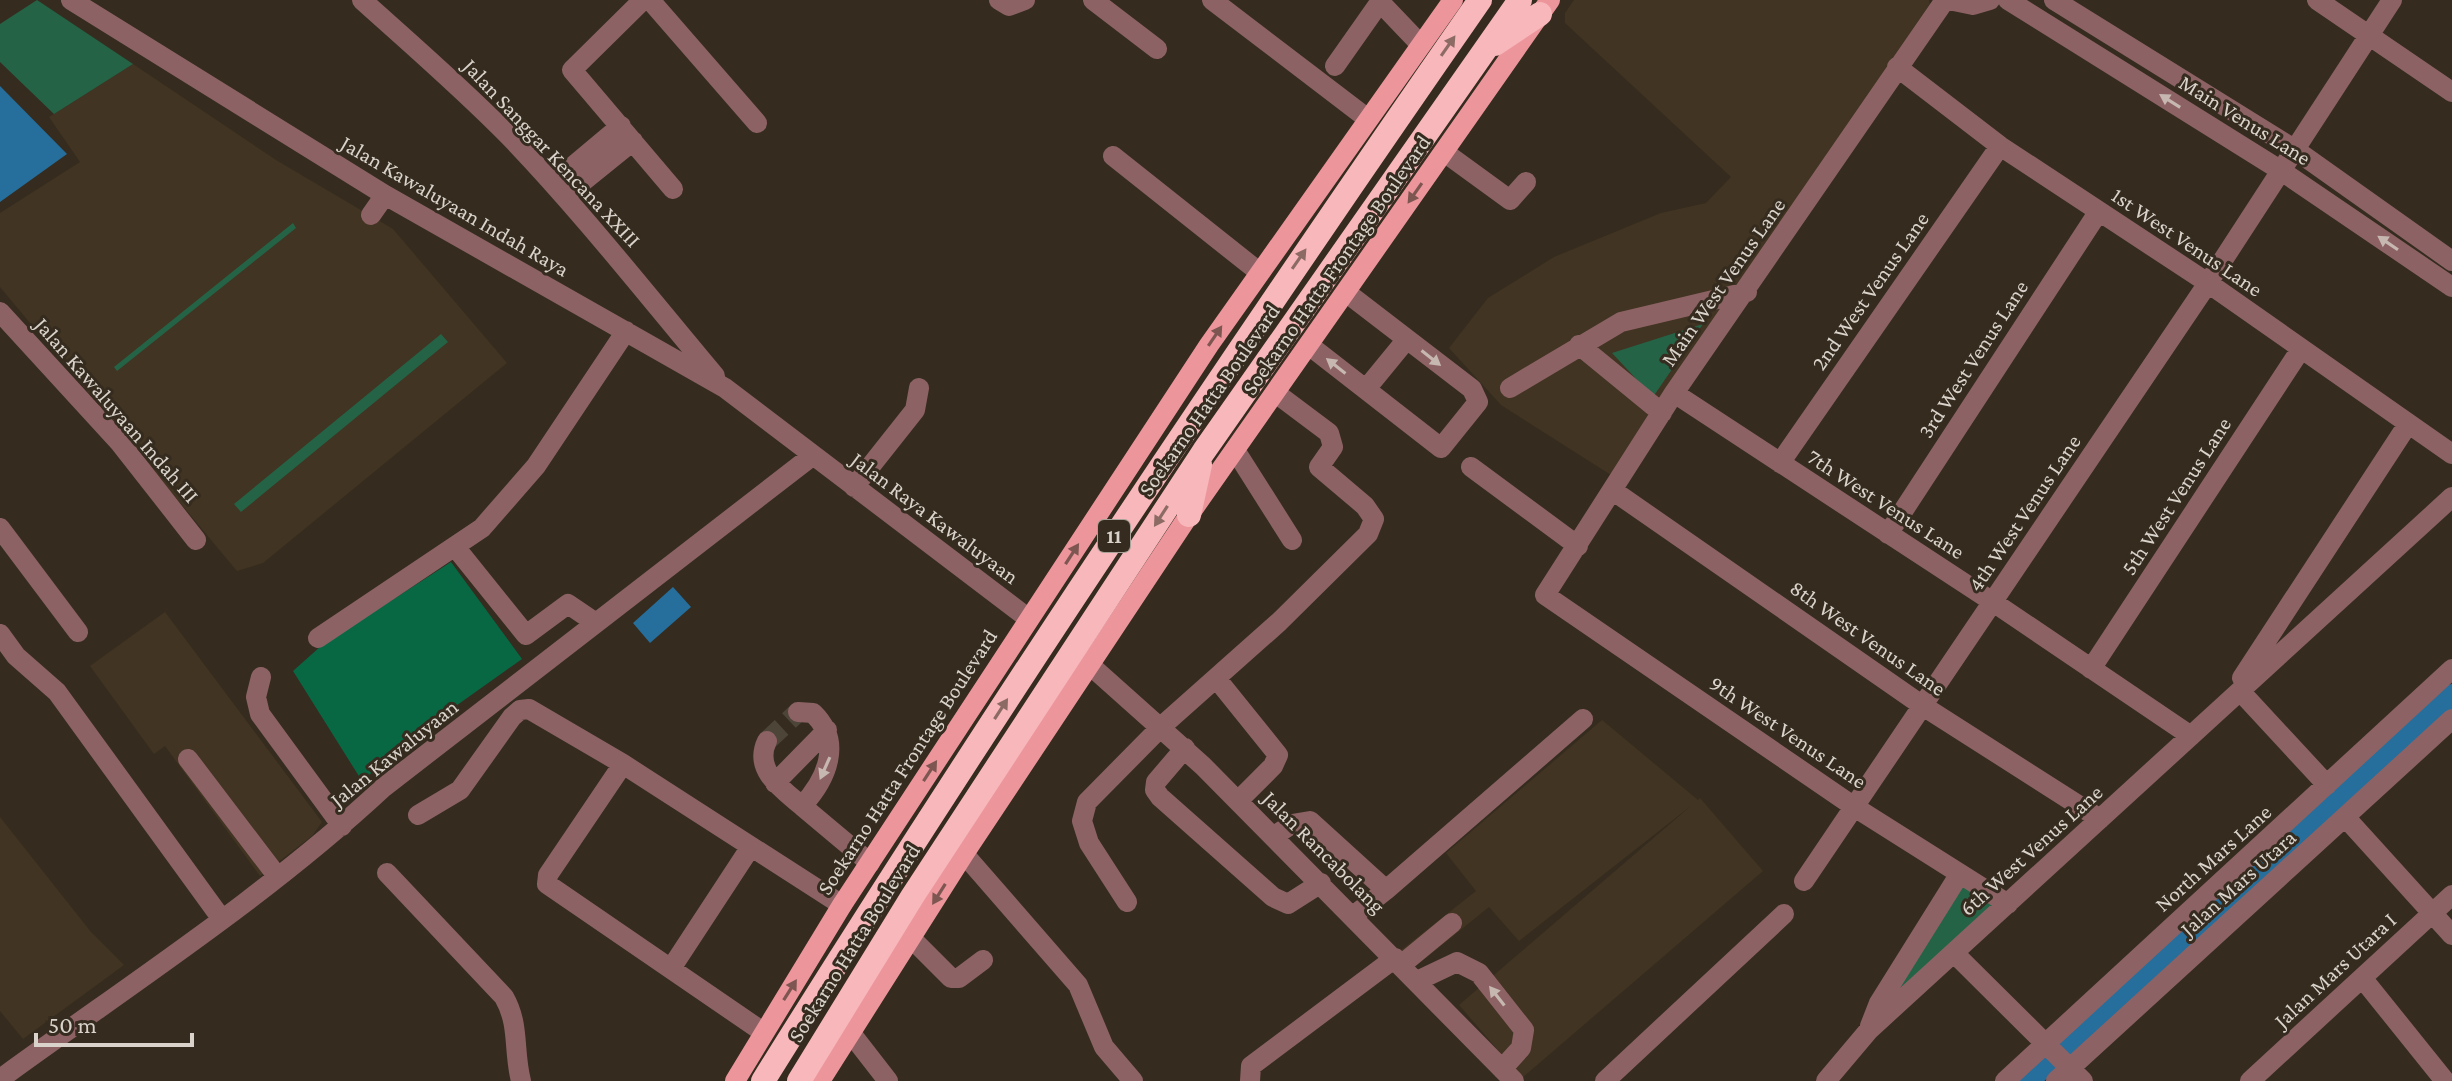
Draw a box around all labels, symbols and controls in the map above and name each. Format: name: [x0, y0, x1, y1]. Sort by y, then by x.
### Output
one-way arrow: [1440, 35, 1455, 56]
street label: Jalan Sanggar Kencana XXIII: [457, 52, 646, 252]
street label: Main Venus Lane: [2175, 70, 2315, 170]
one-way arrow: [2159, 94, 2181, 108]
street label: Jalan Kawaluyaan Indah Raya: [335, 129, 574, 282]
street label: Soekarno Hatta Frontage Boulevard: [1237, 130, 1436, 400]
street label: 1st West Venus Lane: [2107, 182, 2267, 302]
one-way arrow: [1408, 183, 1423, 204]
street label: Main West Venus Lane: [1656, 193, 1790, 371]
street label: 2nd West Venus Lane: [1806, 207, 1934, 375]
one-way arrow: [2377, 236, 2398, 251]
one-way arrow: [1291, 248, 1306, 269]
street label: 3rd West Venus Lane: [1913, 276, 2033, 442]
street label: Soekarno Hatta Boulevard: [1133, 299, 1285, 501]
street label: Jalan Kawaluyaan Indah III: [28, 311, 204, 508]
one-way arrow: [1207, 326, 1222, 347]
one-way arrow: [1421, 349, 1441, 365]
one-way arrow: [1326, 358, 1346, 374]
street label: 5th West Venus Lane: [2116, 413, 2236, 579]
street label: 4th West Venus Lane: [1962, 430, 2086, 596]
street label: 7th West Venus Lane: [1803, 444, 1969, 564]
street label: Jalan Raya Kawaluyaan: [845, 446, 1024, 589]
one-way arrow: [1154, 505, 1168, 527]
road number: 11: [1098, 520, 1130, 552]
one-way arrow: [1064, 543, 1079, 564]
street label: 8th West Venus Lane: [1785, 575, 1951, 701]
street label: Soekarno Hatta Frontage Boulevard: [812, 624, 1002, 899]
street label: 9th West Venus Lane: [1705, 670, 1871, 794]
street label: Jalan Kawaluyaan: [324, 694, 463, 813]
one-way arrow: [993, 698, 1008, 719]
one-way arrow: [818, 757, 831, 780]
one-way arrow: [922, 760, 936, 782]
street label: 6th West Venus Lane: [1954, 779, 2108, 921]
street label: Jalan Rancabolang: [1256, 784, 1391, 919]
street label: North Mars Lane: [2150, 799, 2276, 917]
street label: Jalan Mars Utara: [2174, 825, 2301, 943]
street label: Soekarno Hatta Boulevard: [783, 839, 925, 1047]
one-way arrow: [932, 883, 946, 905]
street label: Jalan Mars Utara I: [2267, 907, 2401, 1034]
one-way arrow: [782, 979, 796, 1001]
one-way arrow: [1490, 986, 1506, 1006]
scale bar: [36, 997, 192, 1047]
text: 50 m: [48, 1011, 97, 1038]

